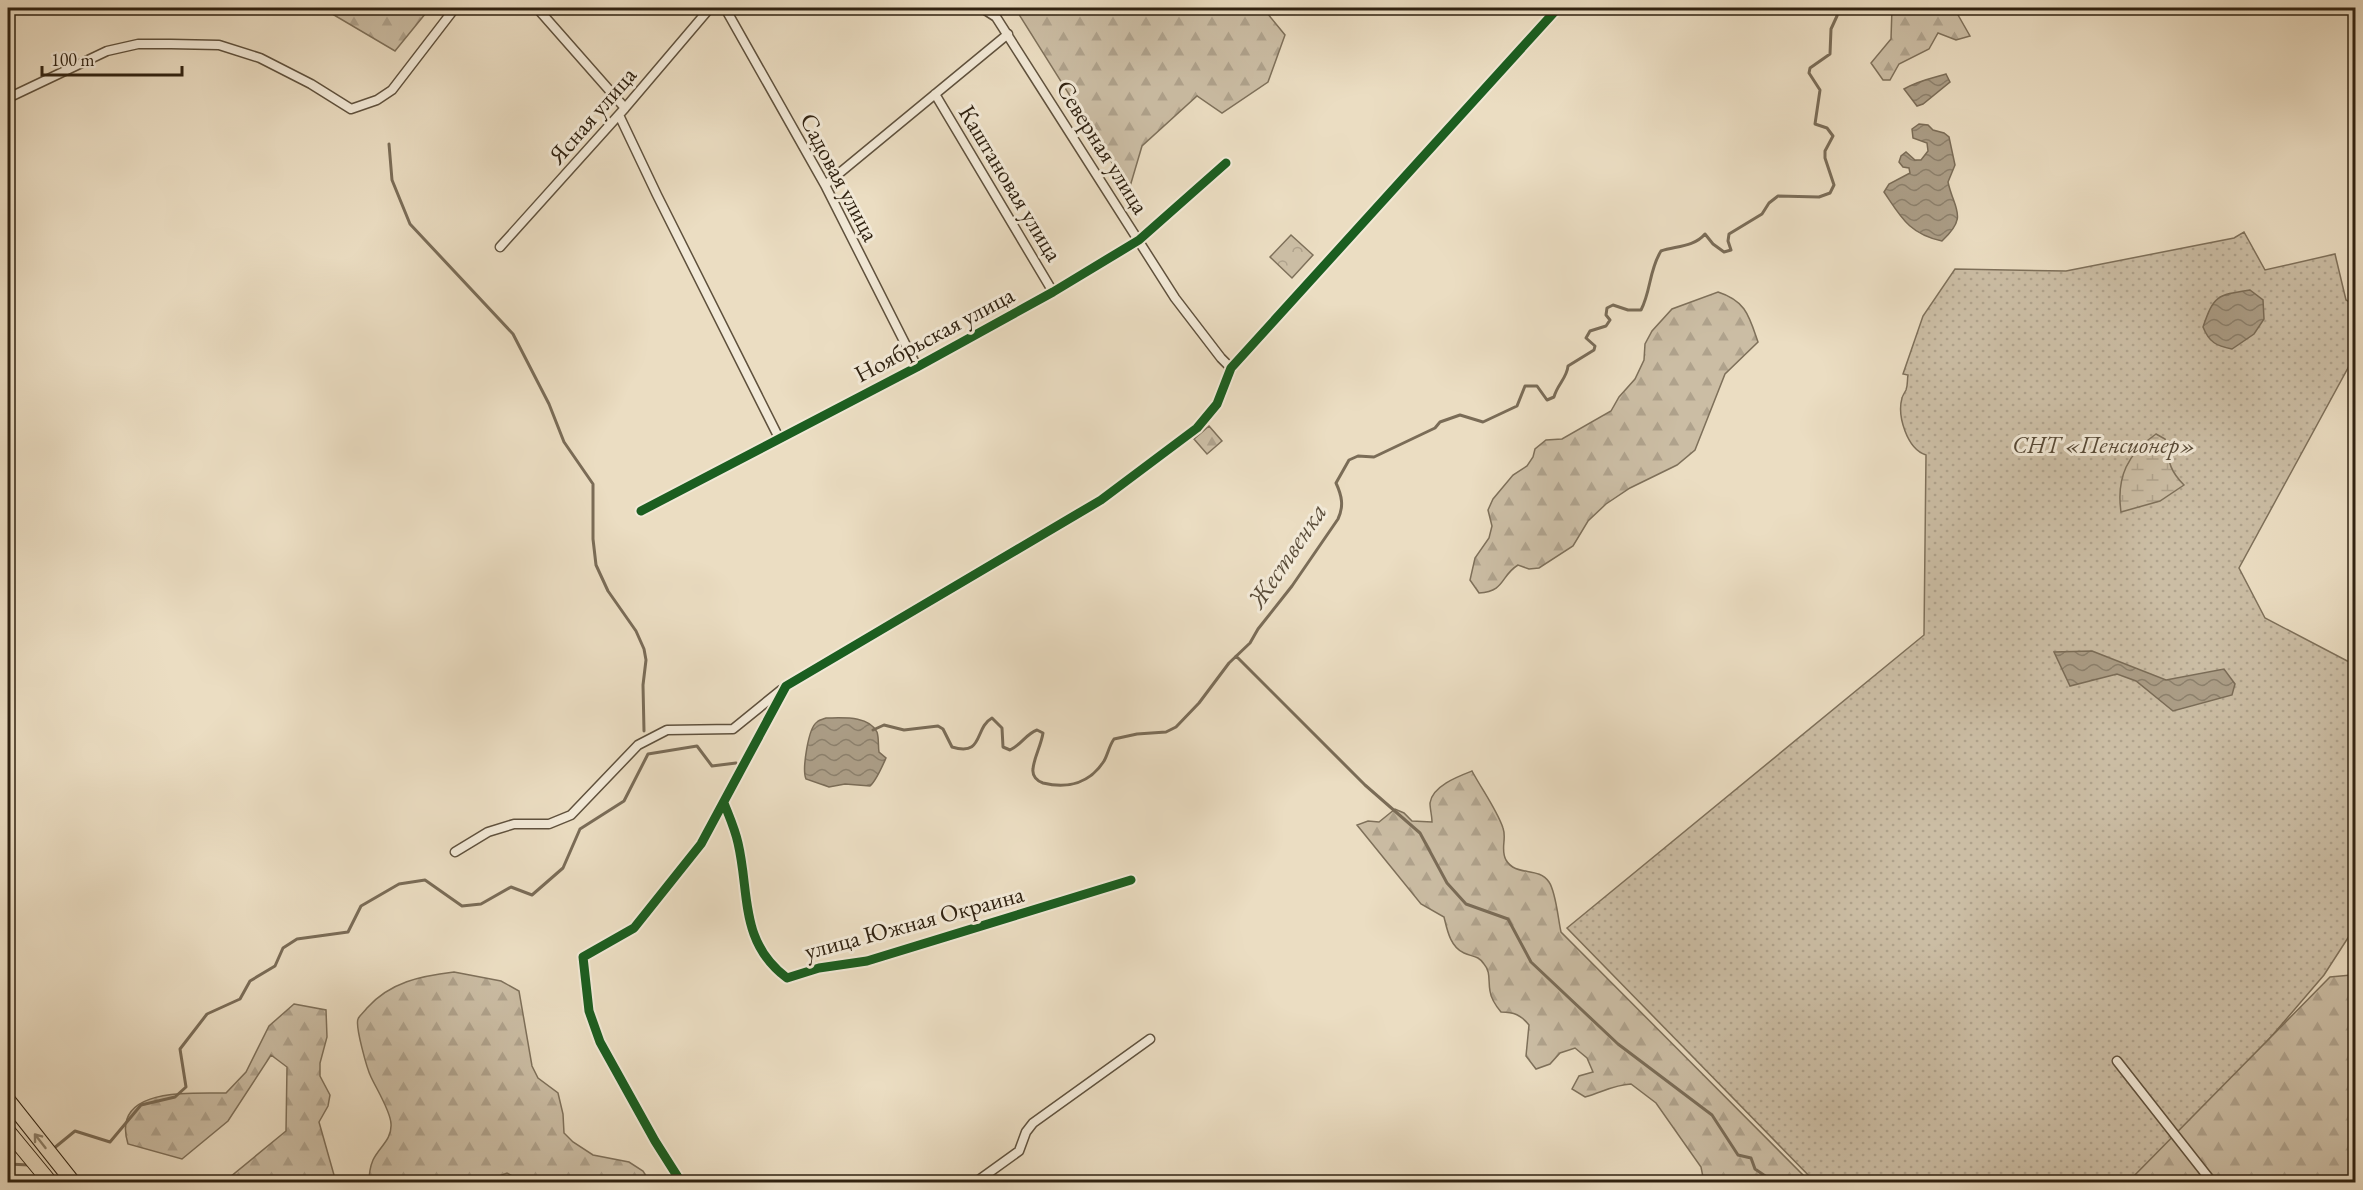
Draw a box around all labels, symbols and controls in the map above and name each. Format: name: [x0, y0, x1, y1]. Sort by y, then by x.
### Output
scale bar: [42, 39, 182, 77]
text: 100 m: [51, 48, 95, 71]
street label: Ясная улица: [541, 60, 643, 171]
street label: Северная улица: [1050, 74, 1157, 220]
street label: Каштановая улица: [952, 99, 1070, 267]
street label: Садовая улица: [793, 108, 887, 247]
street label: Ноябрьская улица: [849, 279, 1020, 389]
park label: СНТ «Пенсионер»: [2012, 429, 2196, 460]
water label: Жественка: [1239, 496, 1334, 615]
street label: улица Южная Окраина: [801, 878, 1028, 966]
one-way arrow: [34, 1133, 47, 1149]

